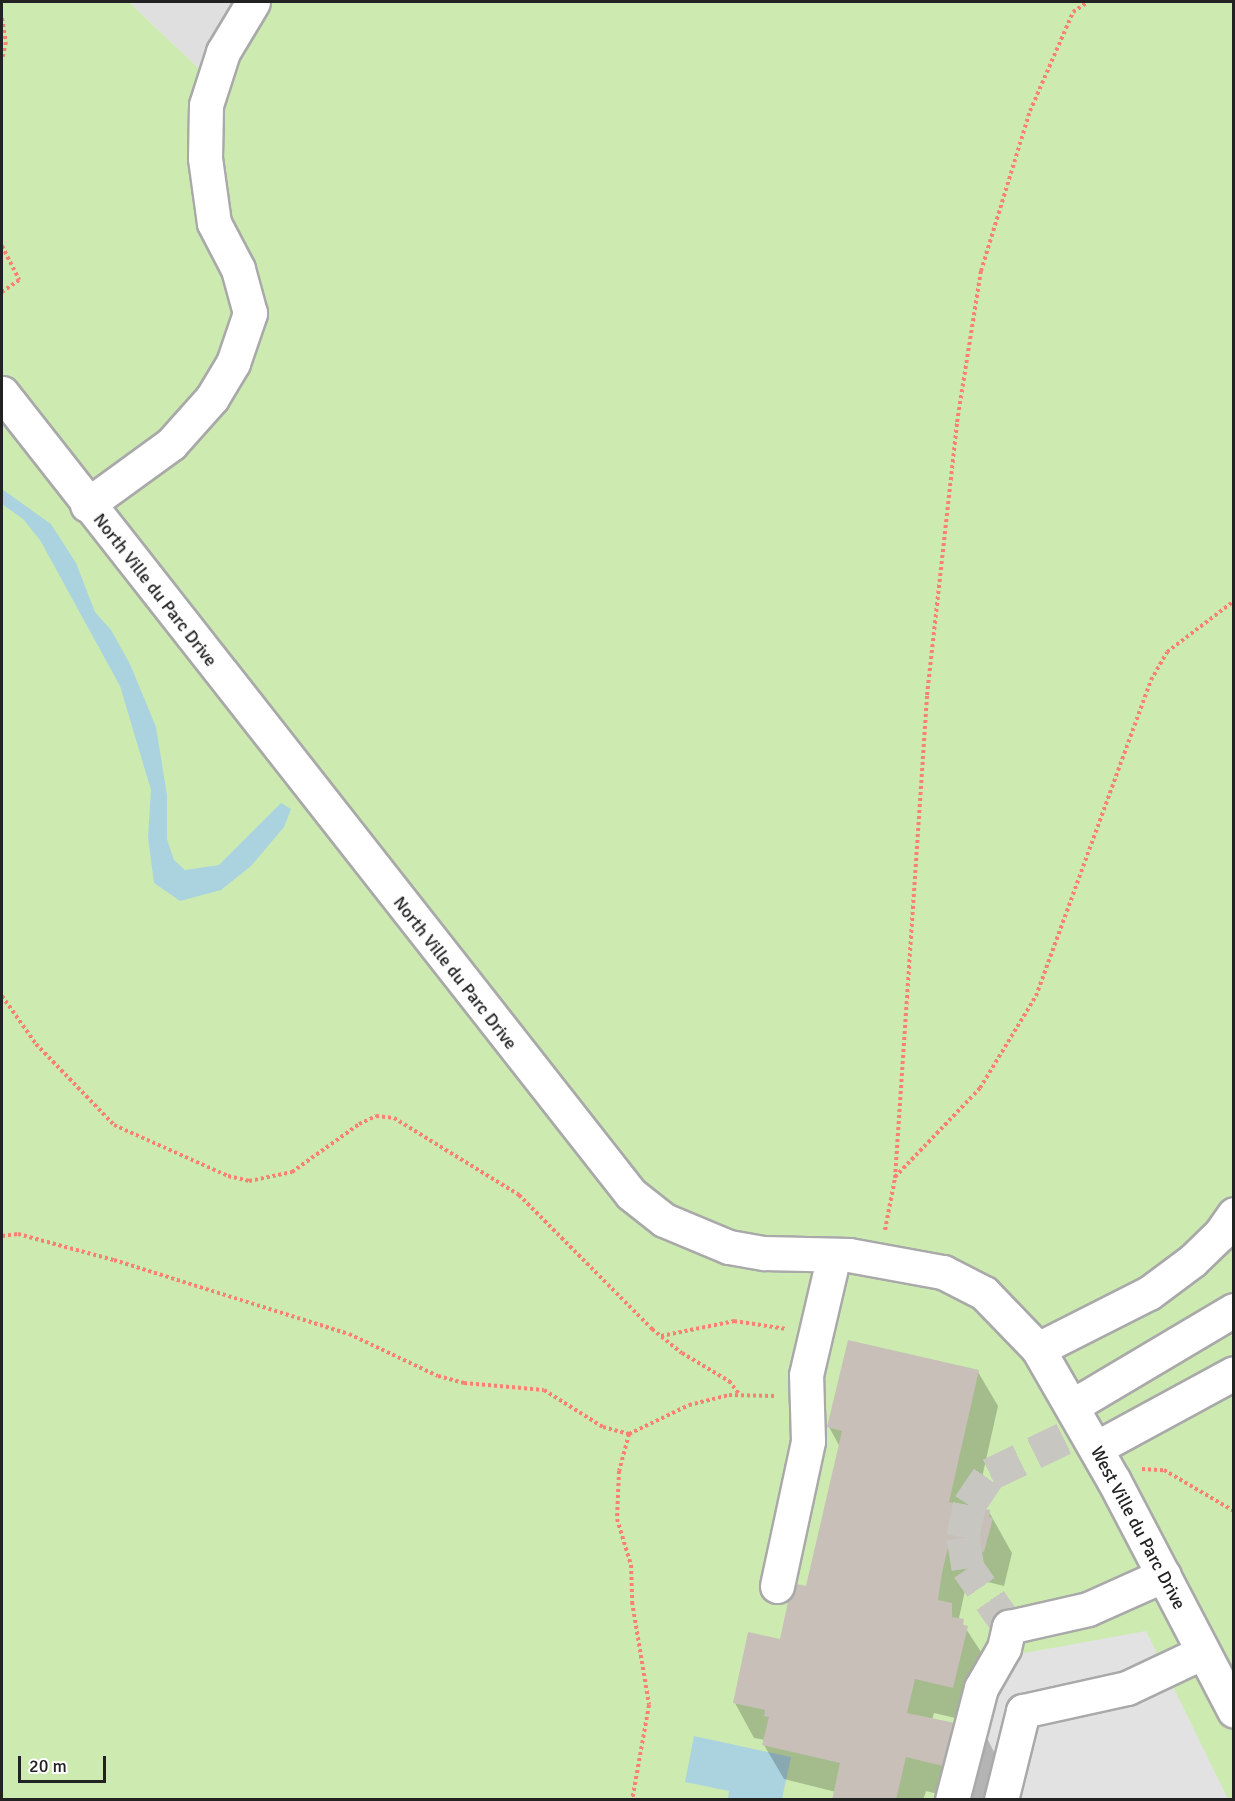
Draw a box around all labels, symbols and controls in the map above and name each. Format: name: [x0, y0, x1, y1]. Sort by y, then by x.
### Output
street label: North Ville du Parc Drive: [89, 509, 221, 671]
street label: North Ville du Parc Drive: [389, 892, 521, 1054]
street label: West Ville du Parc Drive: [1086, 1443, 1190, 1613]
scale bar: [21, 1744, 110, 1782]
text: 20 m: [29, 1755, 67, 1777]

